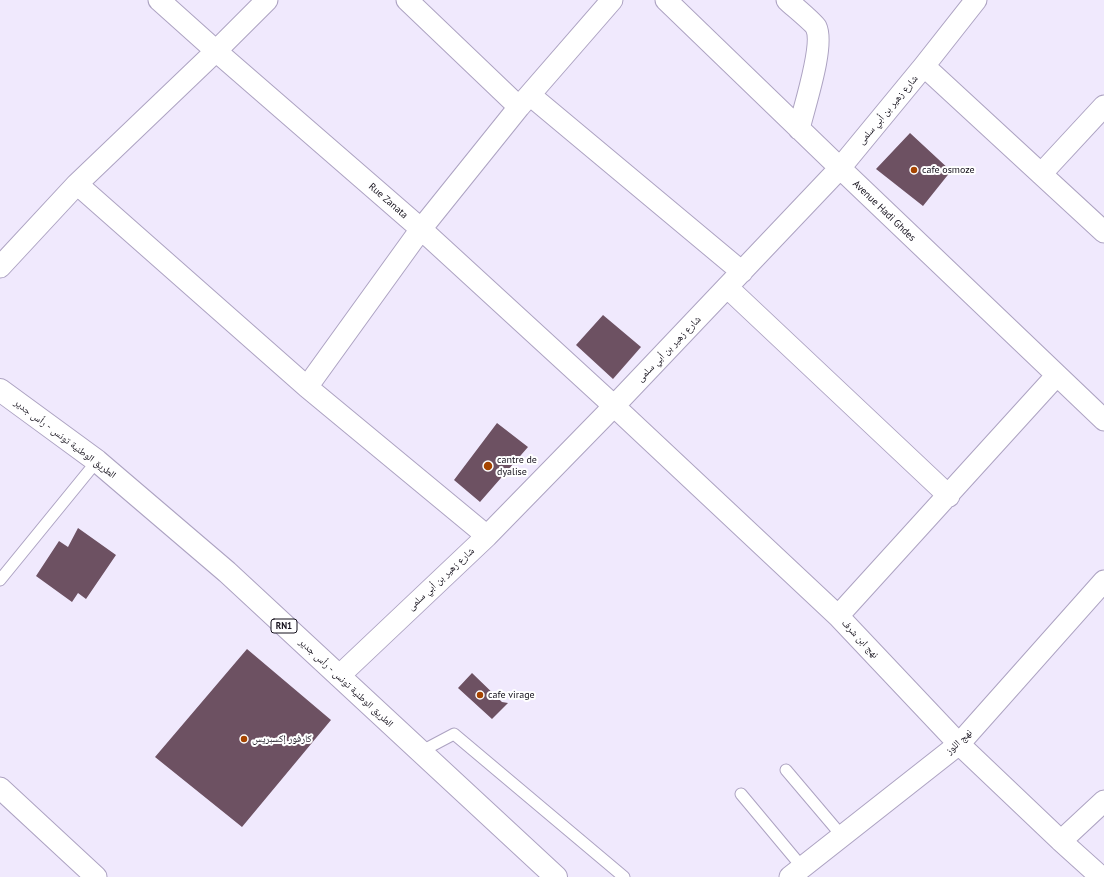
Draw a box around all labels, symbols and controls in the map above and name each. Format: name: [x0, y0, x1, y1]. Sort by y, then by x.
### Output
street label: شارع زهير بن أبي سلمى: [855, 73, 921, 147]
place label: cafe osmoze: [922, 164, 975, 176]
marker: cafe osmoze: [909, 165, 919, 175]
street label: Avenue Hadi Ghdes: [850, 178, 918, 244]
street label: Rue Zanata: [366, 181, 410, 221]
street label: شارع زهير بن أبي سلمى: [635, 314, 703, 384]
street label: الطريق الوطنية تونس - رأس جدير: [12, 397, 118, 481]
place label: cantre de dyalise: [497, 454, 537, 478]
marker: cantre de dyalise: [482, 460, 494, 472]
street label: شارع زهير بن أبي سلمى: [405, 545, 477, 613]
street label: نهج ابن شرف: [839, 617, 881, 661]
road number: RN1: [271, 619, 297, 633]
street label: الطريق الوطنية تونس - رأس جدير: [296, 636, 396, 730]
place label: cafe virage: [488, 689, 535, 701]
marker: cafe virage: [475, 690, 485, 700]
street label: نهج اللوز: [943, 727, 975, 757]
place label: كارفور إكسبريس: [252, 733, 312, 745]
marker: كارفور إكسبريس: [239, 734, 249, 744]

